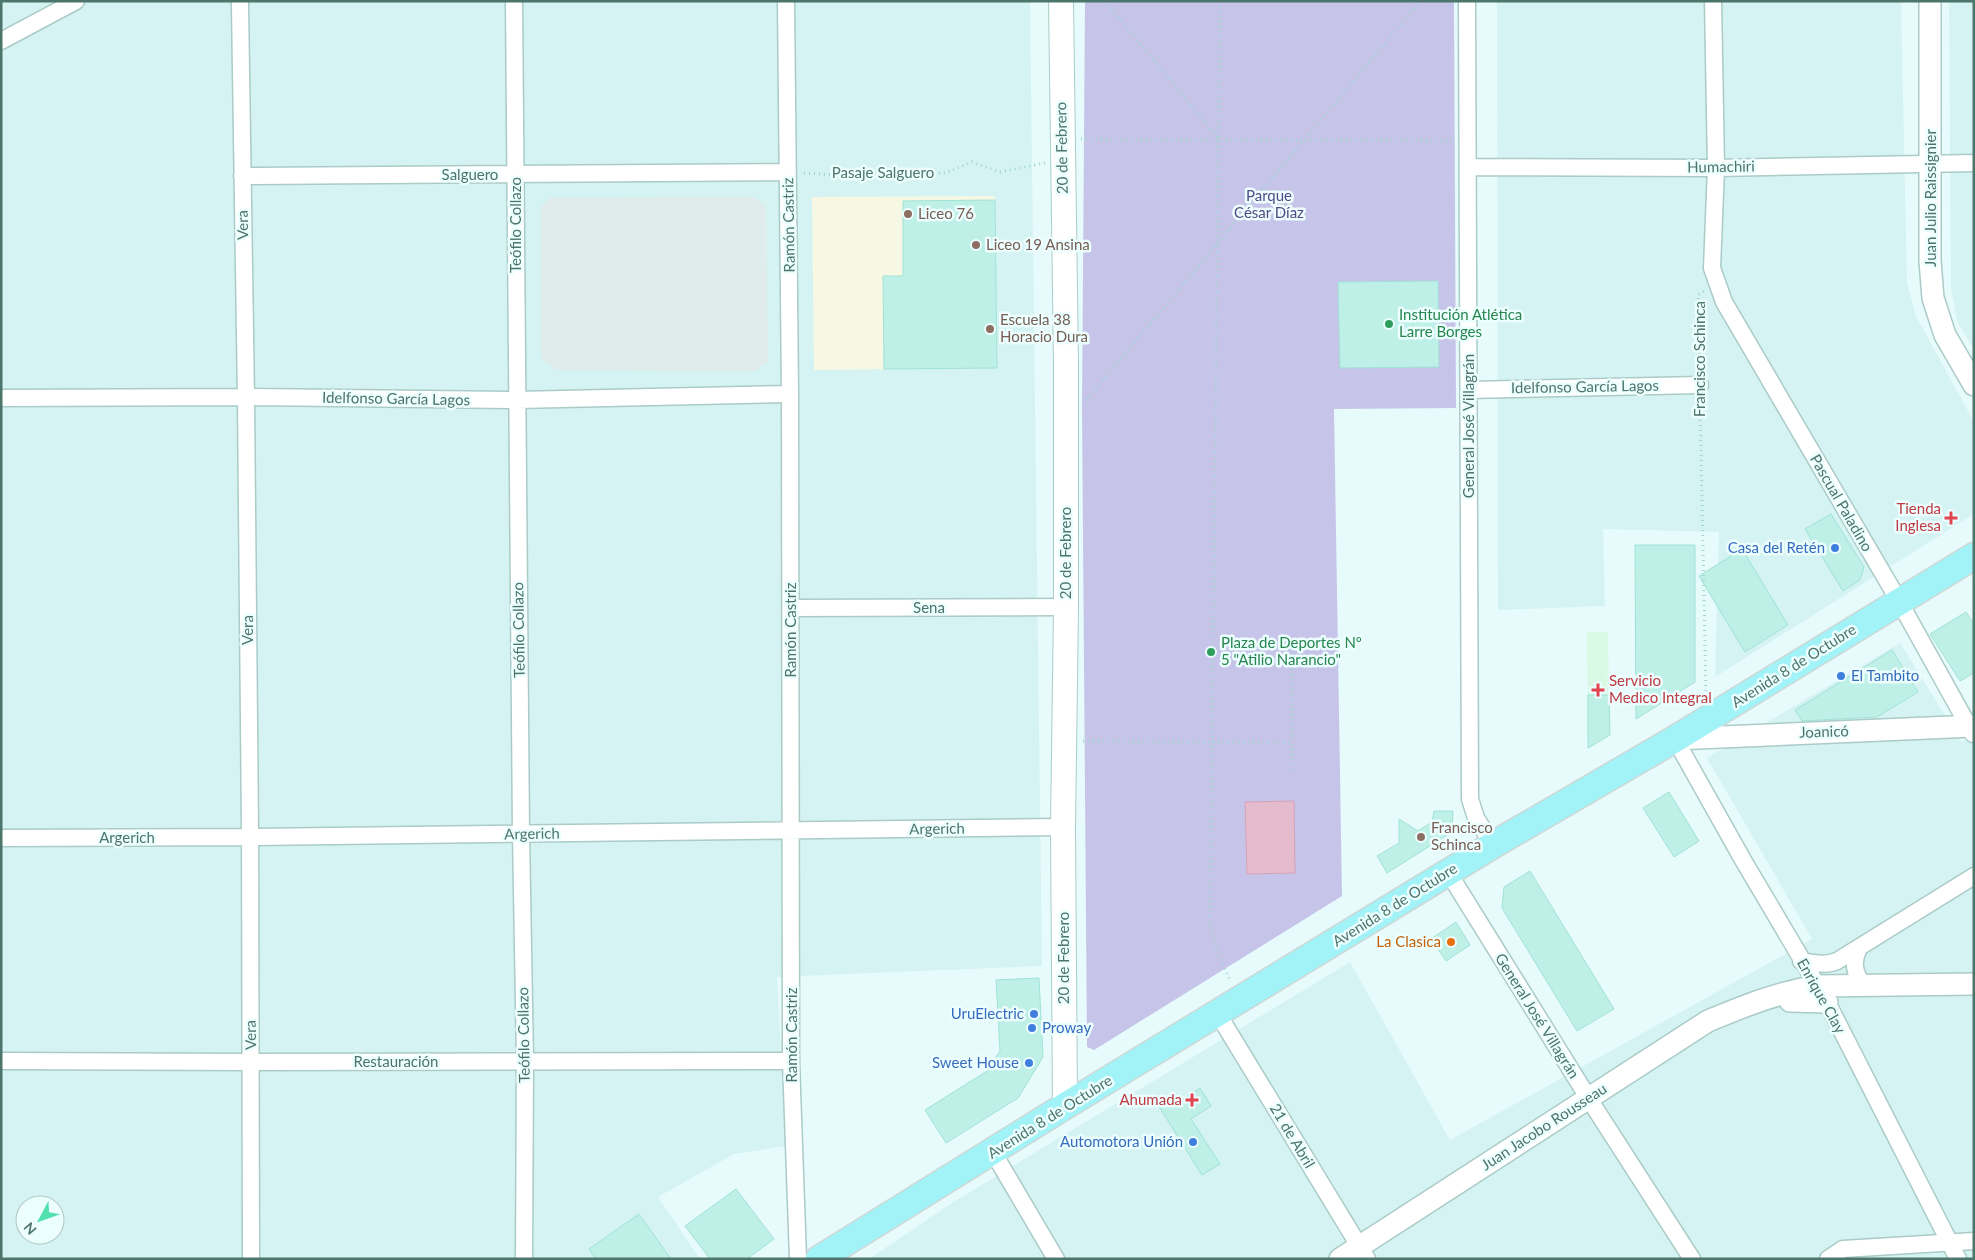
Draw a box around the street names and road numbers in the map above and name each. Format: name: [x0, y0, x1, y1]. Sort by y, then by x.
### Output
street label: 20 de Febrero: [1051, 102, 1071, 194]
street label: Juan Julio Raissignier: [1921, 129, 1939, 267]
street label: Humachiri: [1687, 156, 1755, 176]
street label: Pasaje Salguero: [832, 163, 934, 181]
street label: Salguero: [442, 165, 498, 183]
street label: Teófilo Collazo: [506, 177, 524, 273]
street label: Ramón Castriz: [778, 177, 798, 273]
street label: Vera: [233, 210, 251, 240]
street label: Francisco Schinca: [1690, 301, 1708, 417]
street label: General José Villagrán: [1459, 354, 1477, 498]
street label: Idelfonso García Lagos: [1511, 376, 1659, 396]
street label: Idelfonso García Lagos: [322, 388, 470, 408]
street label: Pascual Paladino: [1807, 451, 1877, 554]
street label: 20 de Febrero: [1056, 507, 1074, 599]
street label: Teófilo Collazo: [508, 582, 528, 678]
street label: Ramón Castriz: [781, 582, 799, 677]
street label: Sena: [913, 598, 945, 616]
street label: Vera: [238, 615, 256, 645]
street label: Avenida 8 de Octubre: [1728, 619, 1859, 711]
street label: Joanicó: [1799, 721, 1849, 741]
street label: Argerich: [909, 819, 965, 837]
street label: Argerich: [504, 824, 560, 842]
street label: Argerich: [99, 828, 155, 846]
street label: Avenida 8 de Octubre: [1329, 858, 1460, 950]
street label: 20 de Febrero: [1054, 912, 1072, 1004]
street label: General José Villagrán: [1492, 949, 1584, 1081]
street label: Enrique Clay: [1794, 955, 1850, 1036]
street label: Teófilo Collazo: [513, 987, 533, 1083]
street label: Ramón Castriz: [782, 987, 800, 1082]
street label: Vera: [241, 1020, 259, 1050]
street label: Restauración: [354, 1052, 438, 1070]
street label: Avenida 8 de Octubre: [984, 1070, 1115, 1162]
street label: Juan Jacobo Rousseau: [1477, 1079, 1610, 1173]
street label: 21 de Abril: [1267, 1100, 1319, 1171]

